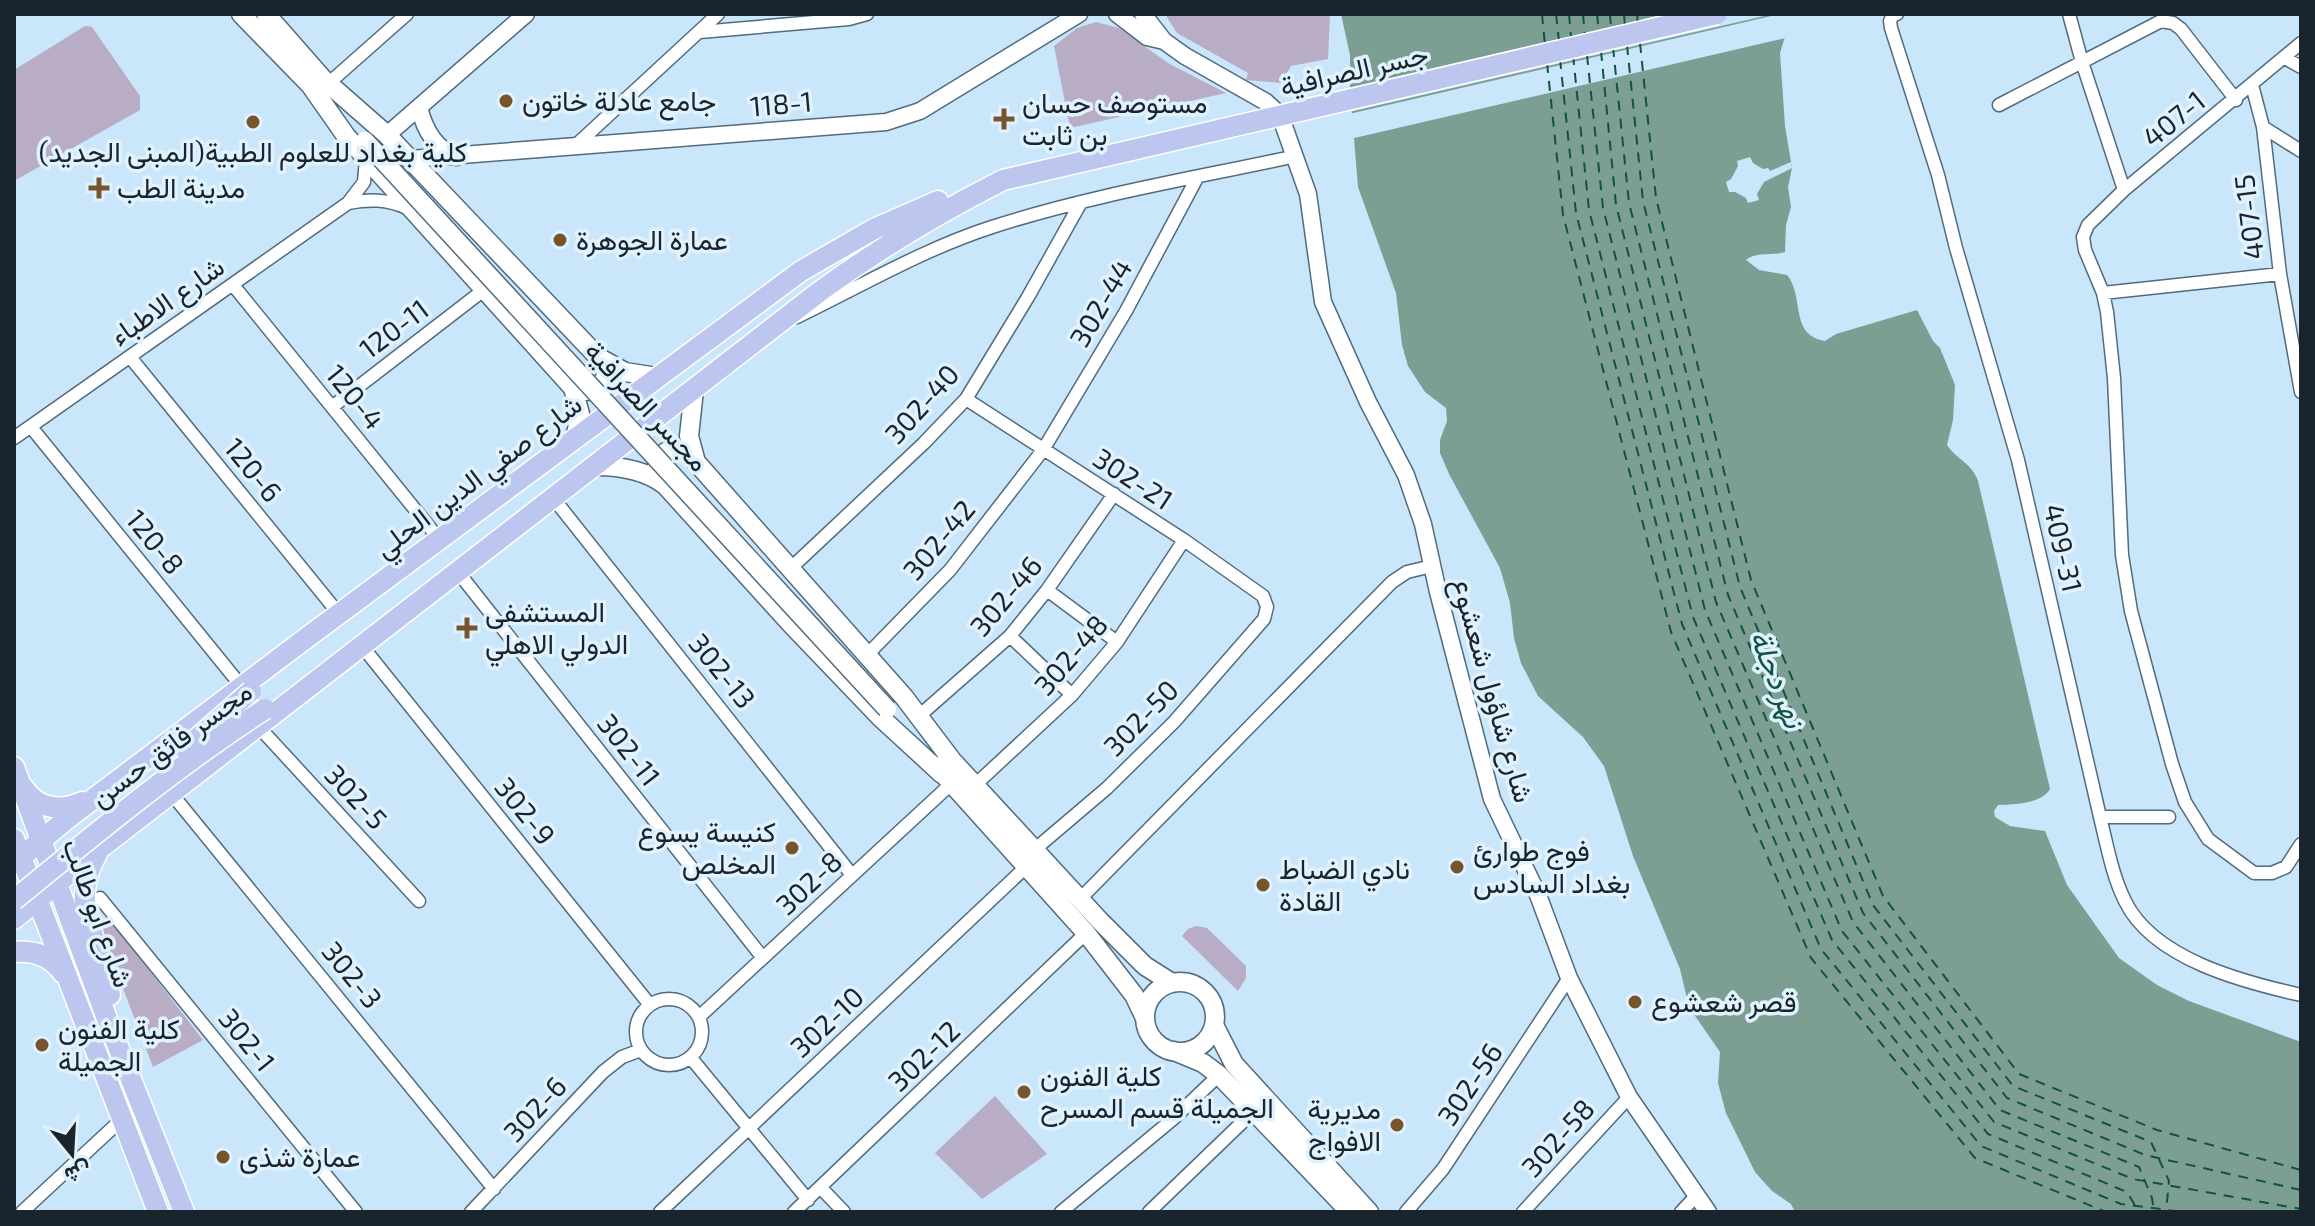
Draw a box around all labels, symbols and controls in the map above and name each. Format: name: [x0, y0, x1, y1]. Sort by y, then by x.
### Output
street label: جسر الصرافية: [1276, 35, 1432, 105]
place label: جامع عادلة خاتون: [522, 83, 716, 121]
street label: 118-1: [748, 83, 813, 123]
street label: 407-1: [2135, 83, 2212, 154]
place label: مستوصف حسان بن ثابت: [1022, 85, 1207, 152]
marker: جامع عادلة خاتون: [497, 92, 515, 110]
marker: مستوصف حسان بن ثابت: [993, 108, 1015, 130]
marker: كلية بغداد للعلوم الطبية(المبنى الجديد): [244, 113, 262, 131]
place label: كلية بغداد للعلوم الطبية(المبنى الجديد): [38, 134, 468, 171]
place label: مدينة الطب: [117, 170, 245, 205]
street label: 407-15: [2226, 173, 2270, 262]
marker: مدينة الطب: [88, 177, 110, 199]
place label: عمارة الجوهرة: [576, 222, 728, 258]
marker: عمارة الجوهرة: [551, 231, 569, 249]
street label: شارع الاطباء: [103, 249, 232, 354]
street label: 302-44: [1062, 253, 1139, 352]
street label: 120-11: [352, 291, 435, 365]
street label: مجسر الصرافية: [577, 333, 717, 479]
street label: 120-4: [319, 357, 392, 436]
street label: 302-40: [877, 357, 966, 450]
street label: شارع صفي الدين الحلي: [367, 386, 592, 570]
street label: 120-6: [218, 431, 290, 508]
street label: 302-21: [1088, 440, 1180, 516]
street label: 302-42: [895, 493, 981, 586]
street label: 409-31: [2037, 500, 2091, 595]
street label: 120-8: [119, 502, 192, 581]
street label: 302-46: [962, 548, 1048, 642]
street label: شارع شاؤول شعشوع: [1443, 573, 1542, 807]
place label: المستشفى الدولي الاهلي: [485, 594, 628, 667]
street label: 302-48: [1026, 607, 1114, 701]
marker: المستشفى الدولي الاهلي: [456, 617, 478, 639]
water label: نهر دجلة: [1742, 625, 1814, 734]
street label: 302-13: [682, 626, 763, 715]
street label: 302-50: [1096, 672, 1185, 762]
street label: مجسر فائق حسن: [83, 673, 259, 815]
street label: 302-11: [591, 707, 668, 792]
street label: 302-5: [318, 757, 395, 836]
street label: 302-9: [488, 770, 563, 851]
place label: كنيسة يسوع المخلص: [637, 814, 776, 881]
place label: فوج طوارئ بغداد السادس: [1473, 833, 1630, 900]
street label: شارع ابو طالب: [54, 834, 142, 993]
marker: كنيسة يسوع المخلص: [783, 839, 801, 857]
street label: 302-8: [768, 843, 848, 921]
place label: نادي الضباط القادة: [1279, 851, 1410, 917]
marker: فوج طوارئ بغداد السادس: [1448, 858, 1466, 876]
marker: نادي الضباط القادة: [1254, 876, 1272, 894]
street label: 302-3: [316, 934, 390, 1015]
street label: 302-10: [783, 979, 870, 1064]
place label: قصر شعشوع: [1651, 984, 1796, 1021]
marker: قصر شعشوع: [1626, 993, 1644, 1011]
street label: 302-1: [212, 1001, 283, 1078]
place label: كلية الفنون الجميلة: [58, 1011, 180, 1078]
street label: 302-12: [880, 1013, 966, 1098]
marker: كلية الفنون الجميلة: [33, 1036, 51, 1054]
street label: 302-56: [1429, 1036, 1509, 1131]
place label: كلية الفنون الجميلة قسم المسرح: [1040, 1058, 1274, 1127]
street label: 302-6: [496, 1069, 573, 1148]
marker: كلية الفنون الجميلة قسم المسرح: [1015, 1083, 1033, 1101]
place label: مديرية الافواج: [1307, 1091, 1381, 1160]
street label: 302-58: [1514, 1091, 1601, 1183]
north arrow: [32, 1114, 112, 1194]
marker: مديرية الافواج: [1388, 1116, 1406, 1134]
place label: عمارة شذى: [239, 1139, 360, 1175]
marker: عمارة شذى: [214, 1148, 232, 1166]
text: ش: [61, 1156, 95, 1190]

